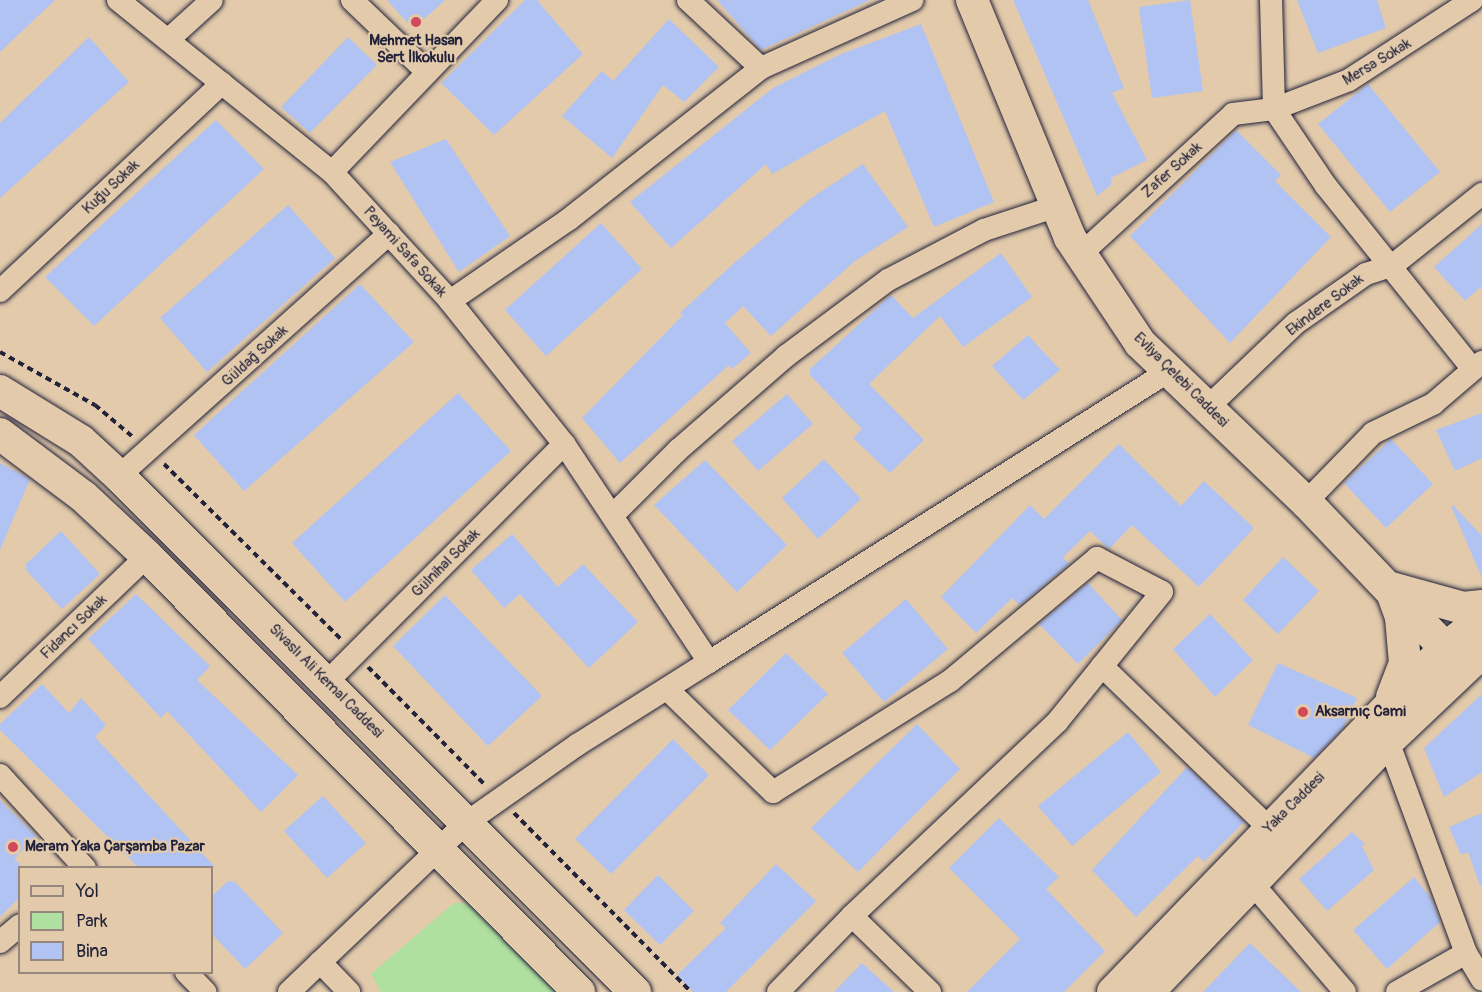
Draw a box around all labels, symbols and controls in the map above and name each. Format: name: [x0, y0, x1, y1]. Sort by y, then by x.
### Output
marker: Mehmet Hasan Sert İlkokulu: [409, 15, 423, 29]
place label: Mehmet Hasan Sert İlkokulu: [369, 31, 463, 66]
street label: Mersa Sokak: [1339, 35, 1415, 89]
street label: Zafer Sokak: [1138, 138, 1206, 202]
street label: Kuğu Sokak: [79, 156, 143, 218]
street label: Peyami Safa Sokak: [359, 203, 451, 301]
street label: Ekindere Sokak: [1283, 270, 1367, 340]
street label: Güldağ Sokak: [218, 322, 292, 390]
street label: Evliya Çelebi Caddesi: [1130, 329, 1232, 431]
street label: Gülnihal Sokak: [408, 525, 484, 601]
street label: Fidancı Sokak: [37, 591, 111, 663]
street label: Sivaslı Ali Kemal Caddesi: [265, 620, 387, 742]
place label: Aksarnıç Cami: [1315, 703, 1406, 721]
marker: Aksarnıç Cami: [1296, 705, 1310, 719]
street label: Yaka Caddesi: [1260, 769, 1328, 837]
place label: Meram Yaka Çarşamba Pazar: [25, 838, 205, 856]
marker: Meram Yaka Çarşamba Pazar: [6, 840, 20, 854]
legend: [18, 866, 213, 974]
text: Yol: [76, 880, 99, 903]
text: Park: [76, 910, 108, 933]
text: Bina: [76, 940, 108, 963]

